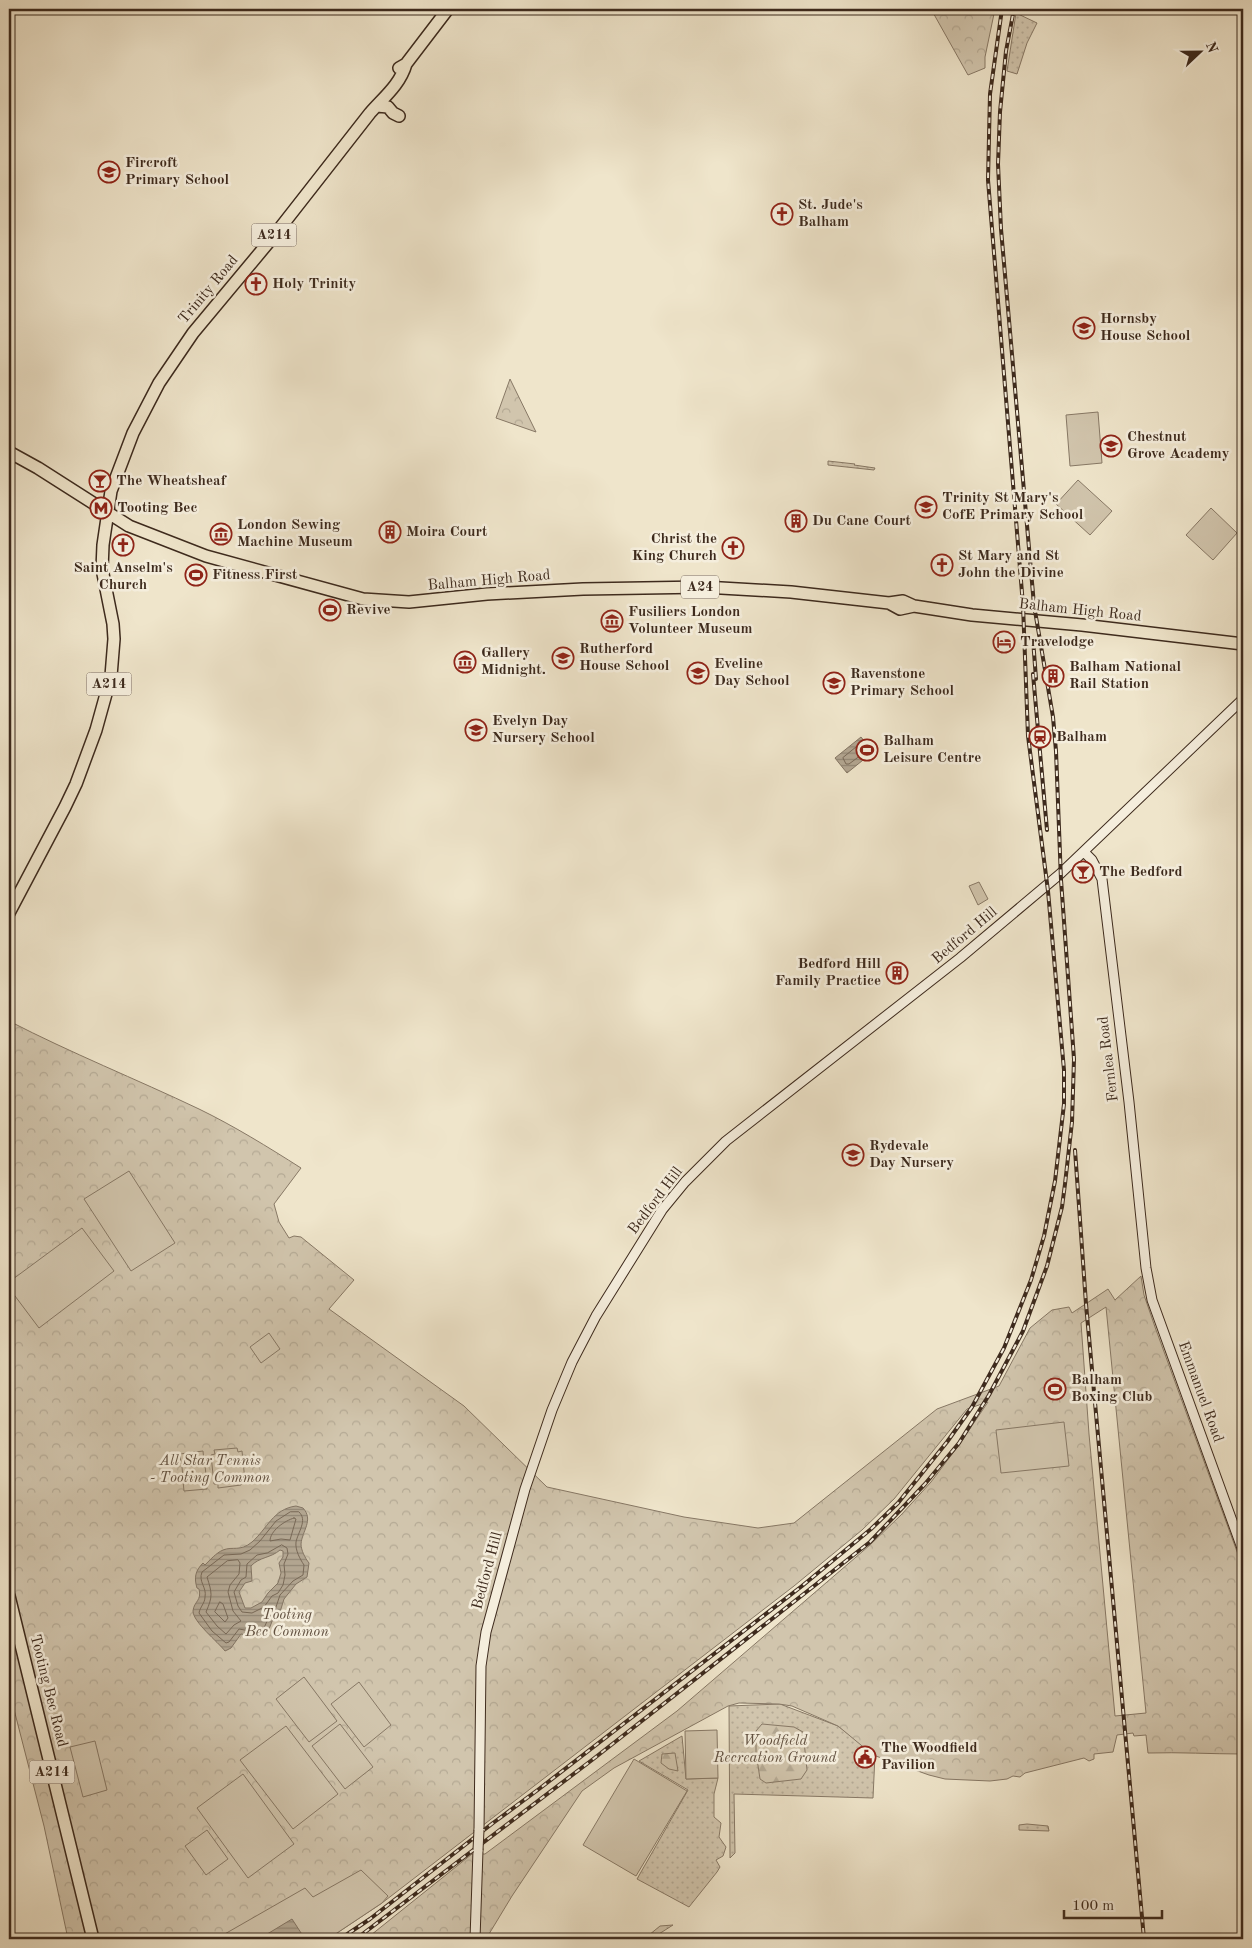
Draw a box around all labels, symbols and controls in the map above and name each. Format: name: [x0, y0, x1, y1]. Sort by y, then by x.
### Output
north arrow: [1174, 28, 1224, 78]
text: N: [1203, 40, 1220, 55]
place label: Fircroft Primary School: [125, 156, 230, 188]
school or university icon: Fircroft Primary School: [97, 160, 121, 184]
place label: St. Jude's Balham: [798, 198, 863, 230]
church icon: St. Jude's Balham: [770, 202, 794, 226]
road number: A214: [252, 224, 296, 246]
street label: Trinity Road: [176, 253, 242, 327]
church icon: Holy Trinity: [244, 272, 268, 296]
place label: Holy Trinity: [272, 277, 357, 292]
place label: Hornsby House School: [1100, 312, 1191, 344]
school or university icon: Hornsby House School: [1072, 316, 1096, 340]
place label: Chestnut Grove Academy: [1127, 430, 1230, 462]
school or university icon: Chestnut Grove Academy: [1099, 434, 1123, 458]
bar icon: The Wheatsheaf: [88, 469, 112, 493]
place label: The Wheatsheaf: [116, 474, 228, 489]
place label: Trinity St Mary's CofE Primary School: [942, 491, 1084, 523]
school or university icon: Trinity St Mary's CofE Primary School: [914, 495, 938, 519]
metro station icon: Tooting Bec: [89, 496, 113, 520]
place label: Tooting Bec: [117, 501, 197, 516]
building icon: Du Cane Court: [784, 509, 808, 533]
place label: Du Cane Court: [812, 514, 912, 529]
place label: London Sewing Machine Museum: [237, 518, 353, 550]
building icon: Moira Court: [378, 520, 402, 544]
museum icon: London Sewing Machine Museum: [209, 522, 233, 546]
place label: Moira Court: [406, 525, 488, 540]
place label: Christ the King Church: [632, 532, 717, 564]
church icon: Saint Anselm's Church: [111, 533, 135, 557]
church icon: Christ the King Church: [721, 536, 745, 560]
place label: St Mary and St John the Divine: [958, 549, 1064, 581]
church icon: St Mary and St John the Divine: [930, 553, 954, 577]
place label: Saint Anselm's Church: [73, 561, 173, 593]
sports icon: Fitness First: [184, 563, 208, 587]
place label: Fitness First: [212, 568, 298, 583]
street label: Balham High Road: [427, 568, 551, 594]
road number: A24: [681, 576, 719, 598]
street label: Balham High Road: [1018, 597, 1142, 625]
sports icon: Revive: [318, 598, 342, 622]
place label: Revive: [346, 603, 391, 618]
place label: Fusiliers London Volunteer Museum: [628, 605, 753, 637]
museum icon: Fusiliers London Volunteer Museum: [600, 609, 624, 633]
hotel icon: Travelodge: [992, 630, 1016, 654]
place label: Travelodge: [1020, 635, 1094, 650]
place label: Rutherford House School: [579, 642, 670, 674]
place label: Gallery Midnight.: [481, 646, 546, 678]
school or university icon: Rutherford House School: [551, 646, 575, 670]
museum icon: Gallery Midnight.: [453, 650, 477, 674]
place label: Eveline Day School: [714, 657, 790, 689]
place label: Balham National Rail Station: [1069, 660, 1182, 692]
school or university icon: Eveline Day School: [686, 661, 710, 685]
building icon: Balham National Rail Station: [1041, 664, 1065, 688]
place label: Ravenstone Primary School: [850, 667, 955, 699]
school or university icon: Ravenstone Primary School: [822, 671, 846, 695]
road number: A214: [86, 672, 132, 696]
place label: Evelyn Day Nursery School: [492, 714, 595, 746]
school or university icon: Evelyn Day Nursery School: [464, 718, 488, 742]
station icon: Balham: [1028, 725, 1052, 749]
place label: Balham: [1056, 730, 1107, 745]
place label: Balham Leisure Centre: [883, 734, 981, 766]
sports icon: Balham Leisure Centre: [855, 738, 879, 762]
bar icon: The Bedford: [1071, 860, 1095, 884]
place label: The Bedford: [1099, 865, 1183, 880]
street label: Bedford Hill: [930, 905, 1000, 967]
place label: Bedford Hill Family Practice: [775, 957, 881, 989]
building icon: Bedford Hill Family Practice: [885, 961, 909, 985]
street label: Fernlea Road: [1096, 1015, 1122, 1103]
place label: Rydevale Day Nursery: [869, 1139, 954, 1171]
school or university icon: Rydevale Day Nursery: [841, 1143, 865, 1167]
street label: Bedford Hill: [626, 1165, 686, 1237]
street label: Emmanuel Road: [1175, 1340, 1225, 1445]
place label: Balham Boxing Club: [1071, 1373, 1153, 1405]
sports icon: Balham Boxing Club: [1043, 1377, 1067, 1401]
park label: All Star Tennis - Tooting Common: [150, 1454, 271, 1486]
street label: Bedford Hill: [470, 1531, 506, 1611]
park label: Tooting Bec Common: [244, 1608, 329, 1640]
street label: Tooting Bec Road: [27, 1633, 69, 1749]
park label: Woodfield Recreation Ground: [712, 1734, 838, 1766]
place label: The Woodfield Pavilion: [881, 1741, 978, 1773]
public building icon: The Woodfield Pavilion: [853, 1745, 877, 1769]
road number: A214: [30, 1760, 74, 1784]
scale bar: [1064, 1888, 1162, 1920]
text: 100 m: [1072, 1899, 1114, 1914]

